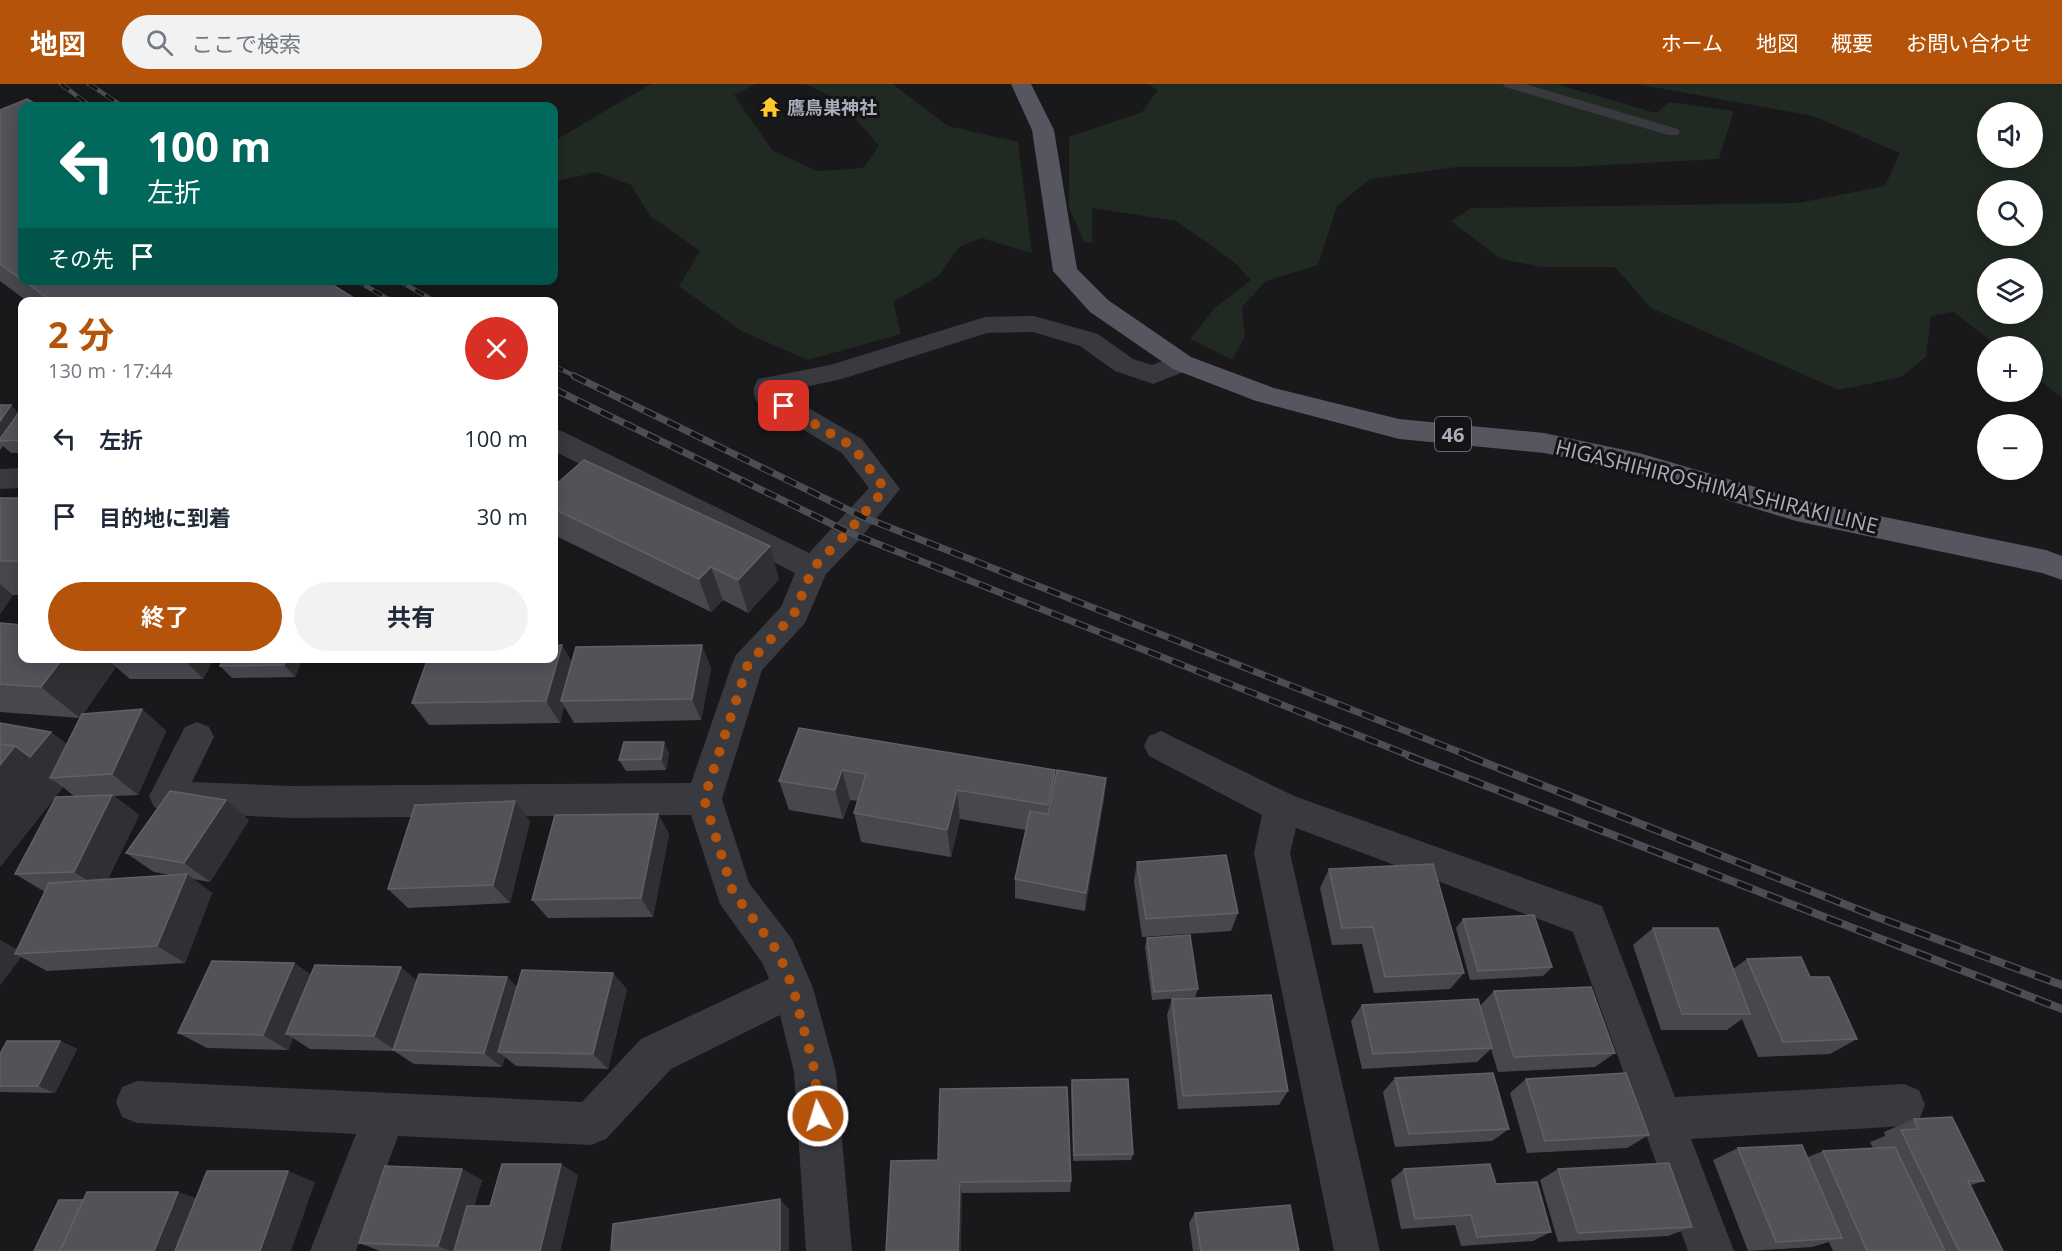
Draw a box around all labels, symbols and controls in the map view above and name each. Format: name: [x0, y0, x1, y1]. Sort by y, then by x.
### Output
search box: [122, 15, 542, 69]
text: 地図: [30, 24, 86, 62]
icon: search: [143, 26, 176, 59]
text: ここで検索: [191, 28, 301, 58]
text: ホーム: [1661, 29, 1723, 57]
text: 地図: [1756, 29, 1798, 57]
text: 概要: [1831, 29, 1873, 57]
text: お問い合わせ: [1906, 29, 2032, 57]
temple icon: 鷹鳥巣神社: [758, 95, 782, 119]
place label: 鷹鳥巣神社: [787, 95, 877, 119]
map controls: [1977, 102, 2043, 480]
button: sound: [1977, 102, 2043, 168]
text: 100 m: [147, 117, 271, 174]
icon: left: [48, 126, 126, 204]
text: 左折: [147, 173, 201, 210]
button: search: [1977, 180, 2043, 246]
icon: arrive: [126, 240, 159, 273]
text: その先: [48, 243, 114, 273]
button: layers: [1977, 258, 2043, 324]
text: 2 分: [48, 310, 114, 359]
button: close: [465, 317, 528, 380]
button: +: [1977, 336, 2043, 402]
text: 130 m · 17:44: [48, 357, 173, 384]
pin: [758, 380, 809, 431]
icon: arrive: [767, 389, 800, 422]
button: −: [1977, 414, 2043, 480]
road number: 46: [1435, 417, 1471, 451]
icon: left: [48, 422, 81, 455]
text: 100 m: [464, 423, 528, 453]
text: 左折: [99, 424, 143, 454]
street label: HIGASHIHIROSHIMA SHIRAKI LINE: [1553, 432, 1881, 540]
icon: arrive: [48, 500, 81, 533]
text: 30 m: [477, 501, 528, 531]
text: 目的地に到着: [99, 502, 231, 532]
button: 終了: [48, 582, 282, 651]
button: 共有: [294, 582, 528, 651]
position arrow: [786, 1084, 850, 1148]

